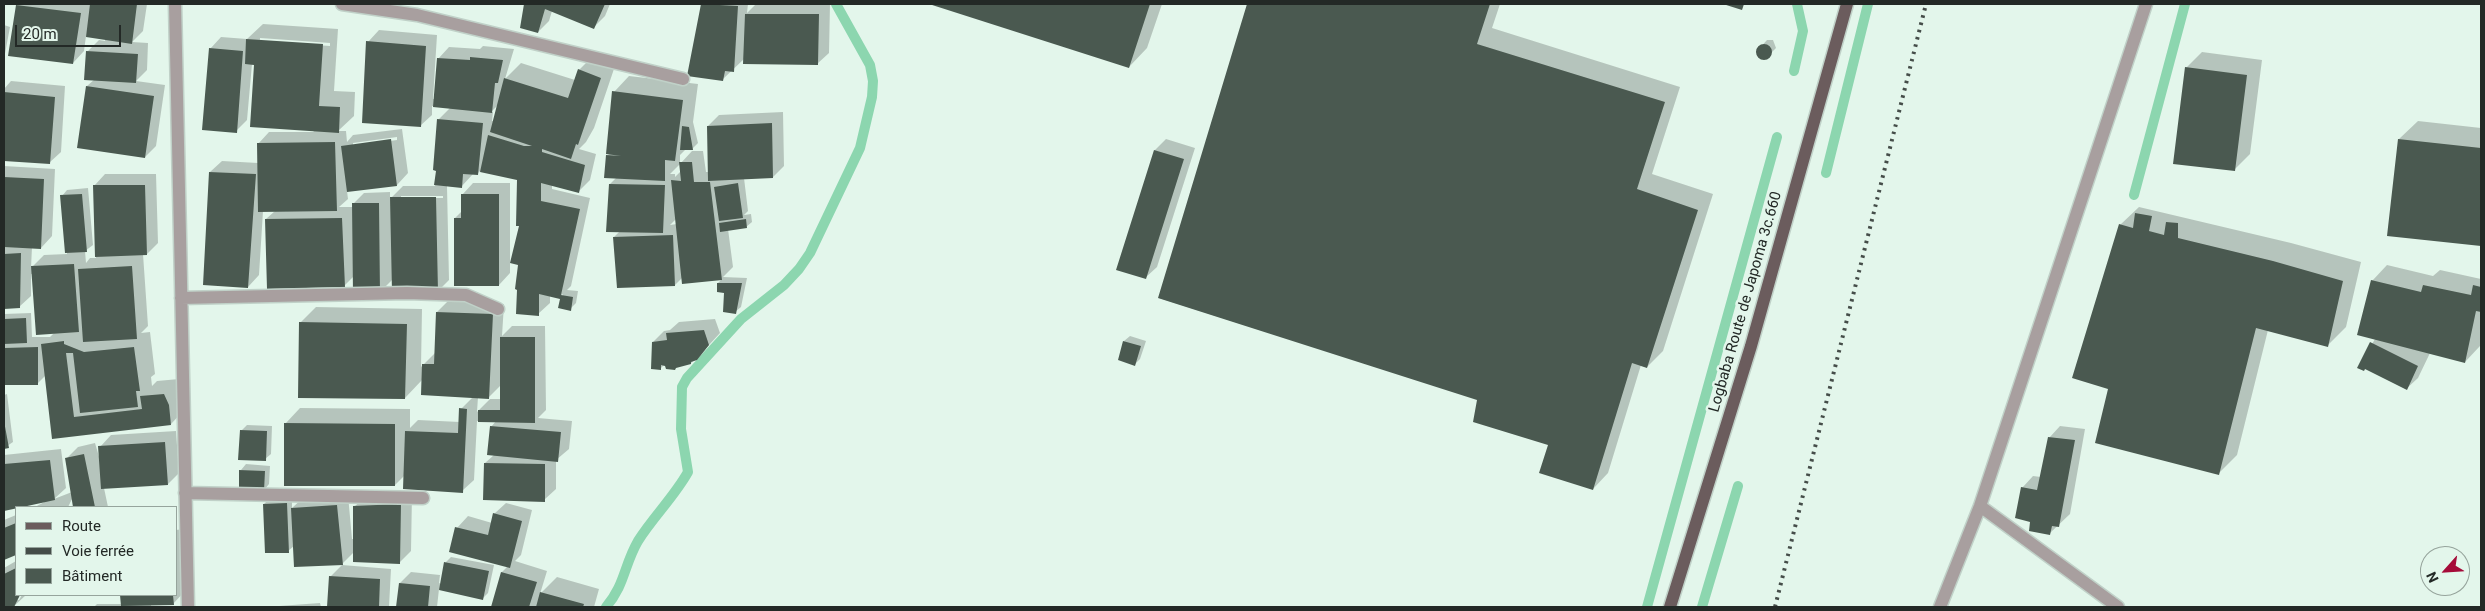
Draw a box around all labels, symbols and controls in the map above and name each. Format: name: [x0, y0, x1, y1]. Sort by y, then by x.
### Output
scale bar: [18, 15, 124, 47]
text: 20 m: [23, 25, 57, 43]
street label: Logbaba Route de Japoma 3c.660: [1706, 190, 1786, 414]
legend: [15, 506, 178, 596]
text: Route: [62, 517, 101, 535]
text: Voie ferrée: [62, 542, 134, 560]
north arrow: [2420, 546, 2470, 596]
text: Bâtiment: [62, 567, 122, 585]
text: N: [2423, 569, 2442, 585]

